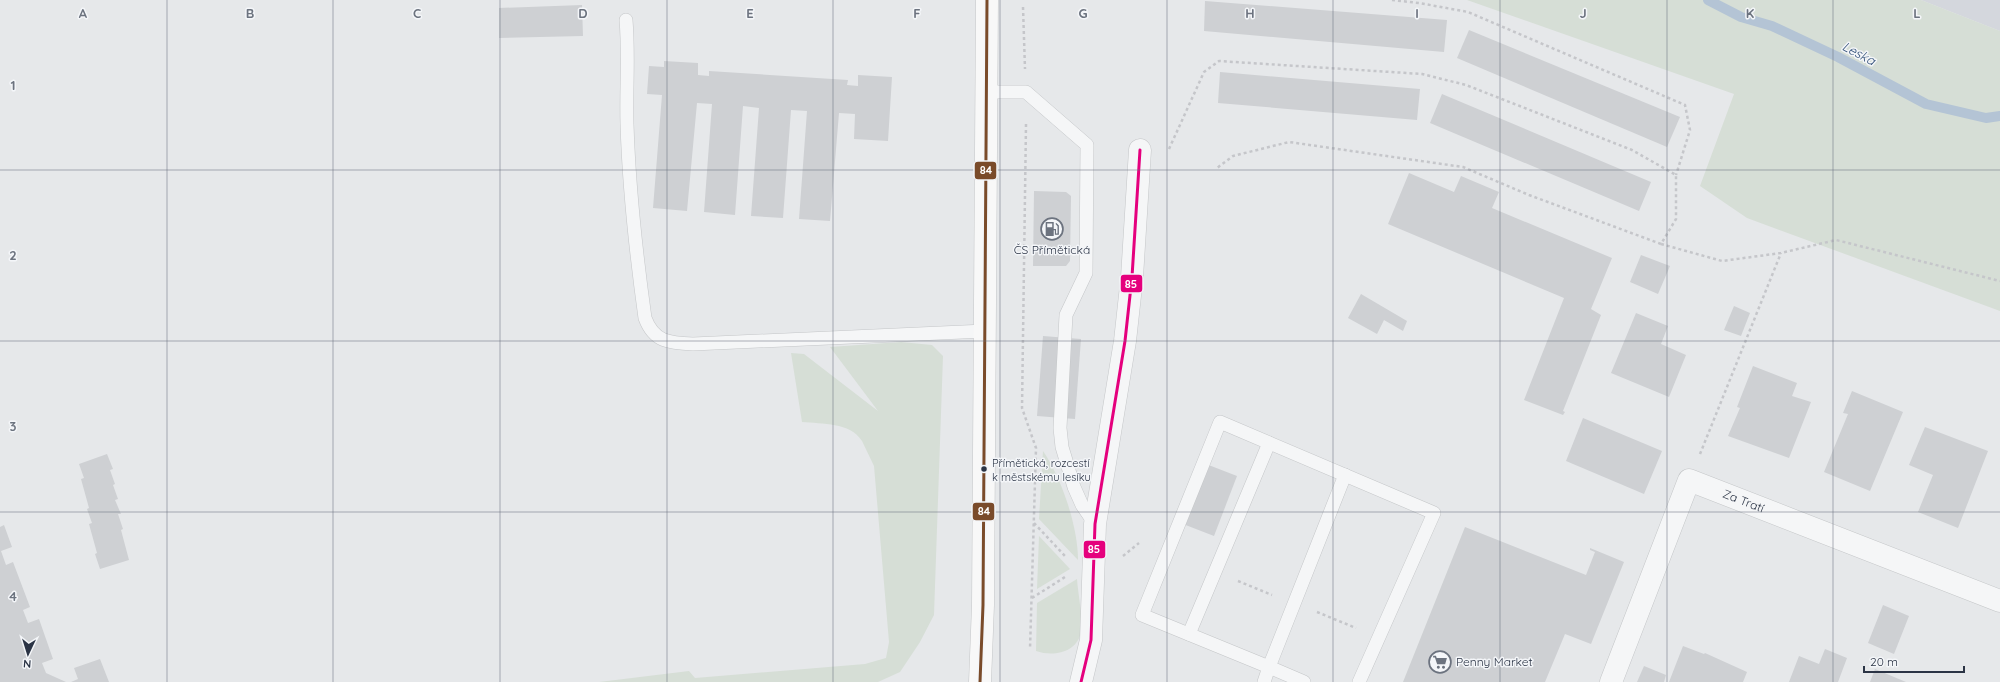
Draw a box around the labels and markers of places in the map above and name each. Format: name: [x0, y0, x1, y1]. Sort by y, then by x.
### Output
fuel station icon: ČS Přímětická: [1039, 216, 1065, 242]
place label: ČS Přímětická: [1014, 242, 1090, 257]
place label: Přímětická, rozcestí k městskému lesíku: [992, 456, 1091, 484]
marker: Přímětická, rozcestí k městskému lesíku: [979, 464, 989, 474]
supermarket icon: Penny Market: [1427, 649, 1453, 675]
place label: Penny Market: [1456, 654, 1533, 669]

